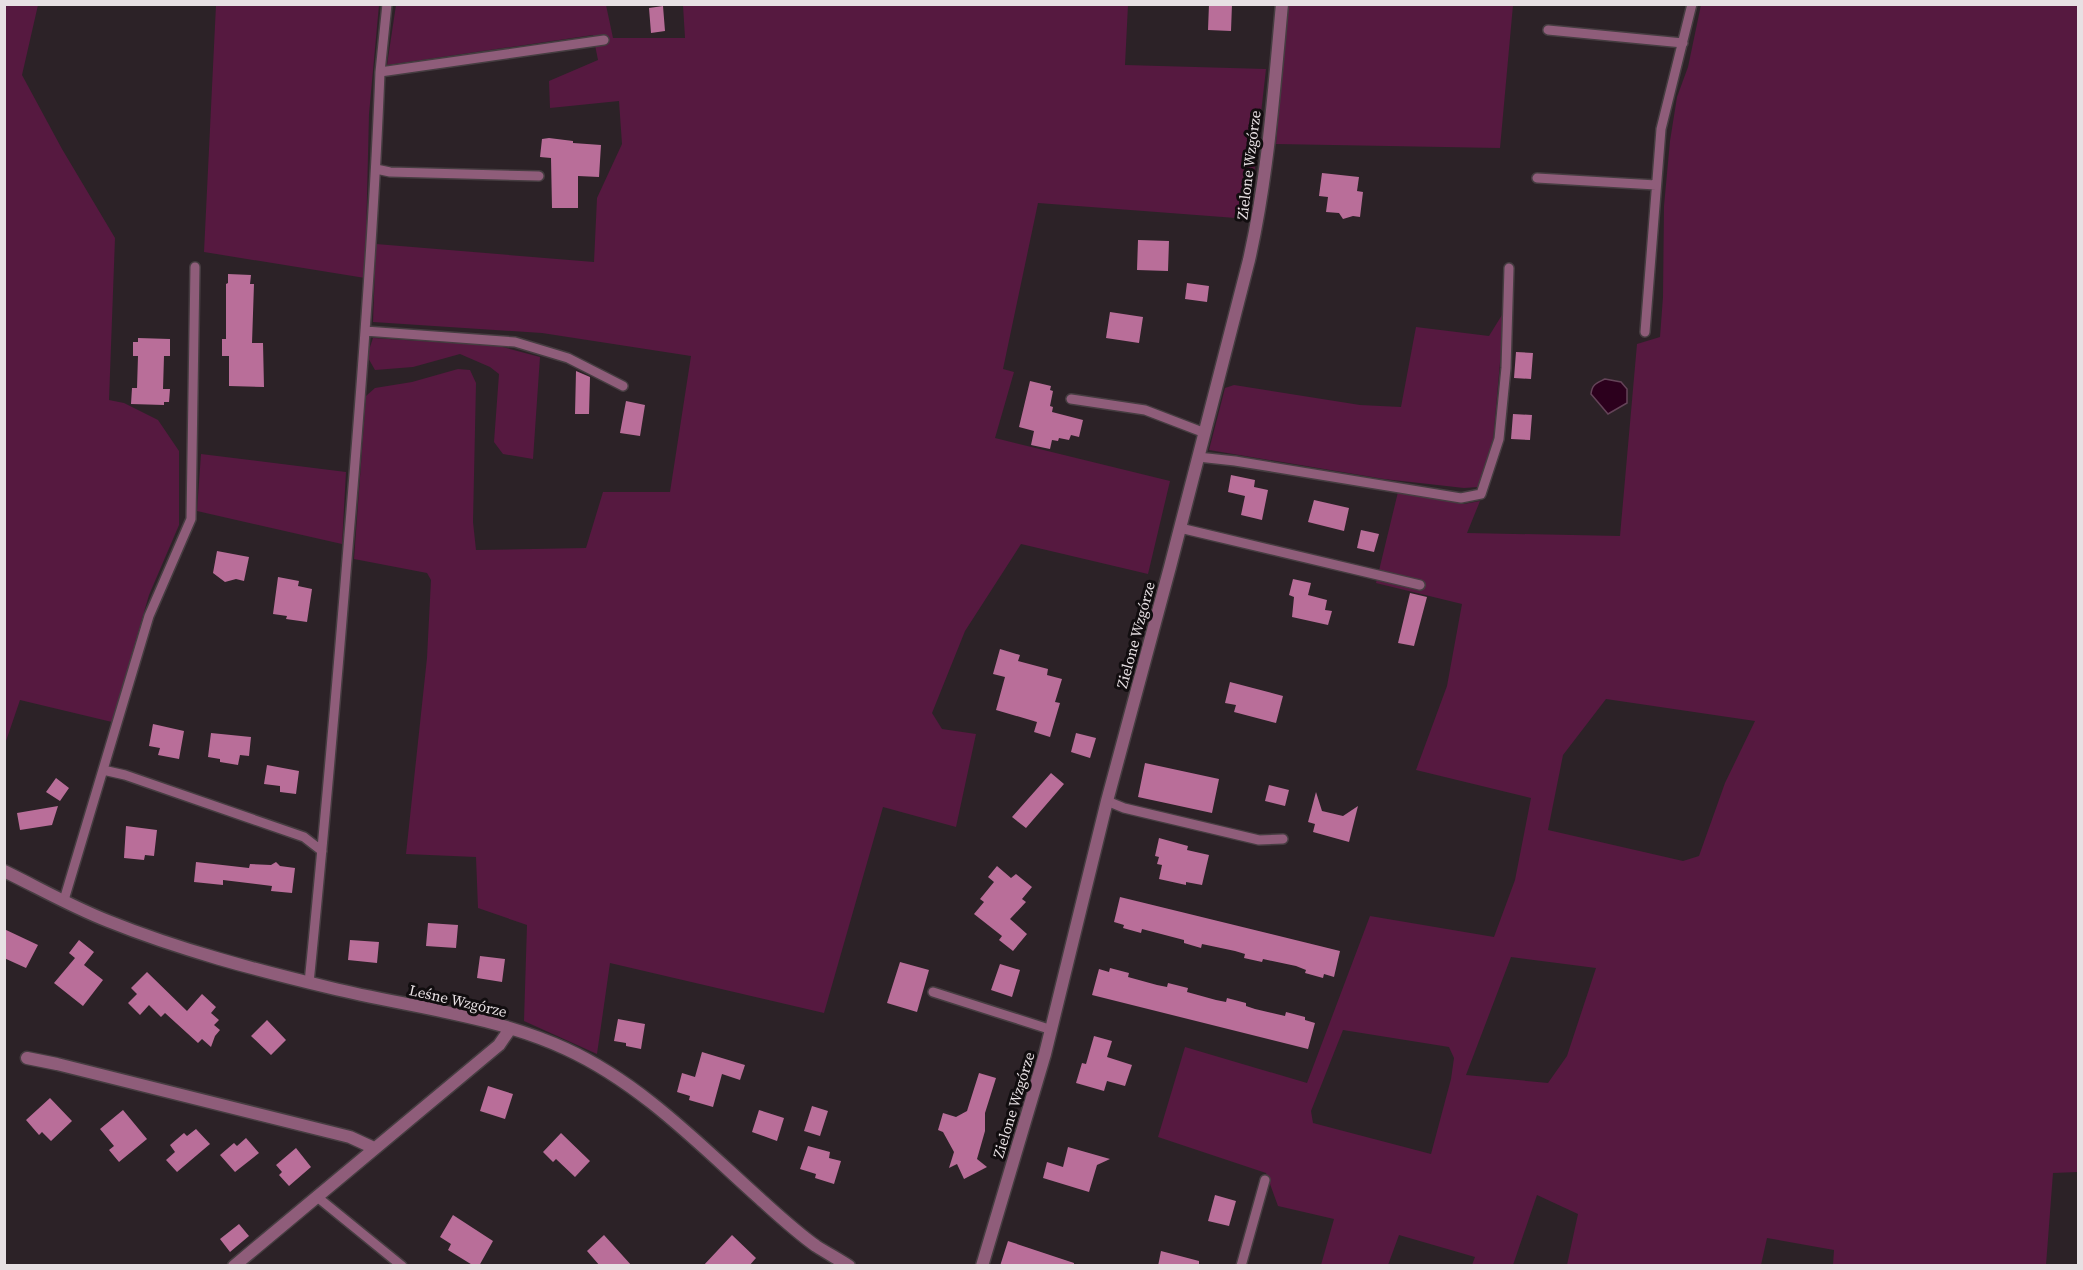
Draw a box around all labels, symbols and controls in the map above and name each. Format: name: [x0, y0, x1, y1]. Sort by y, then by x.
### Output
street label: Zielone Wzgórze: [1231, 109, 1266, 221]
street label: Zielone Wzgórze: [1111, 579, 1160, 691]
street label: Leśne Wzgórze: [407, 979, 510, 1022]
street label: Zielone Wzgórze: [987, 1049, 1040, 1160]

